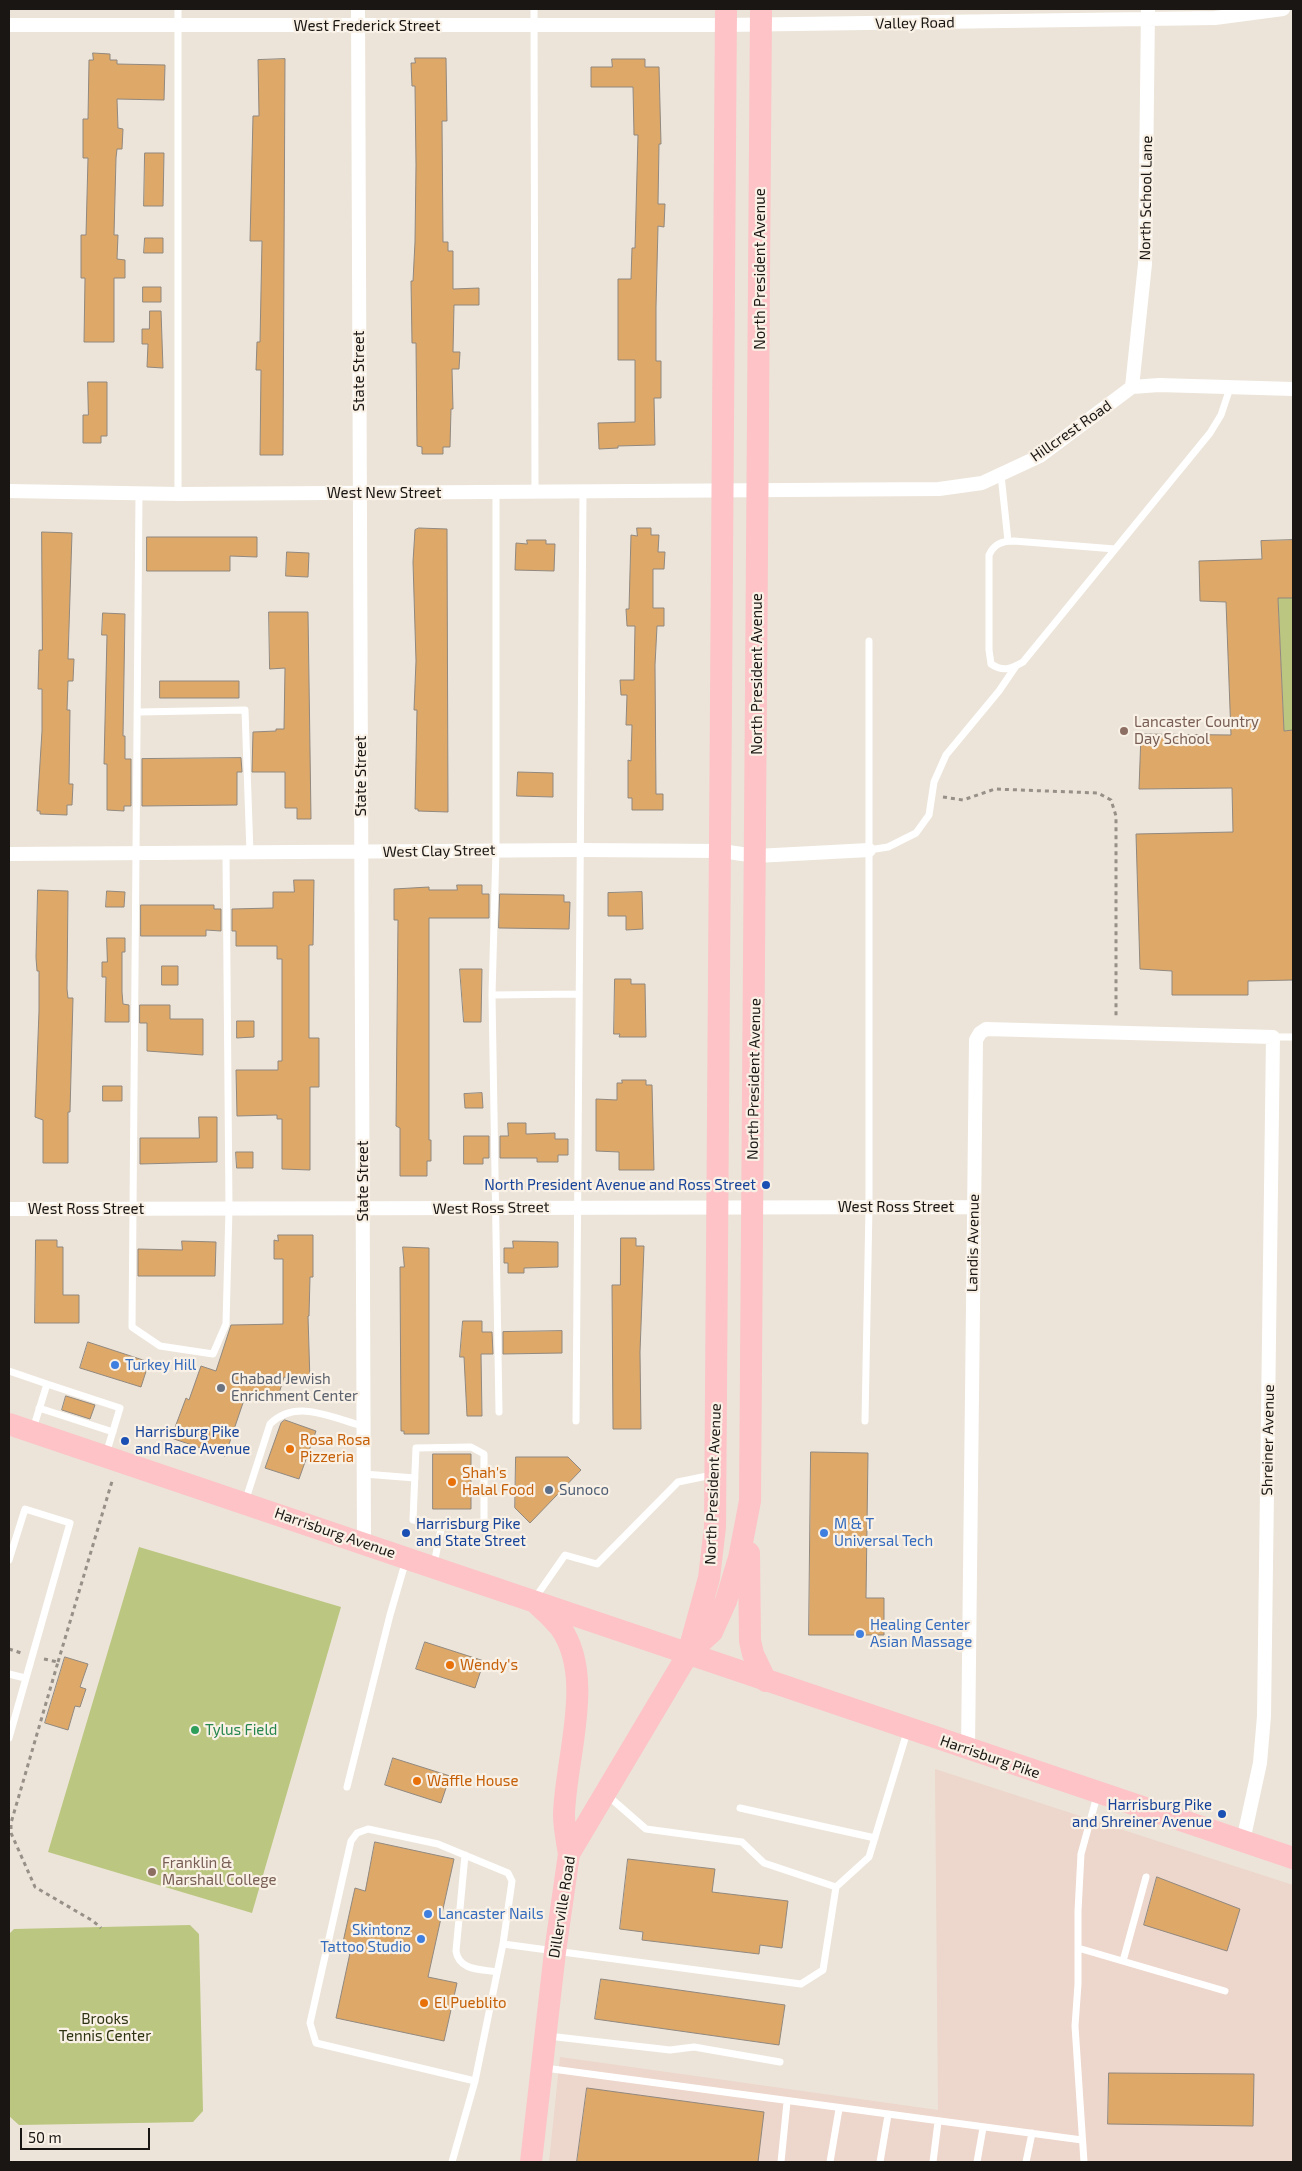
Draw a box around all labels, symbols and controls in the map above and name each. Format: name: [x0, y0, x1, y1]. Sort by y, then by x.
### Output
street label: Valley Road: [875, 13, 955, 33]
street label: West Frederick Street: [294, 17, 440, 35]
street label: North School Lane: [1136, 135, 1156, 261]
street label: North President Avenue: [751, 188, 769, 350]
street label: State Street: [350, 330, 368, 412]
street label: Hillcrest Road: [1027, 396, 1115, 466]
street label: West New Street: [327, 484, 441, 502]
street label: North President Avenue: [748, 593, 766, 755]
place label: Lancaster Country Day School: [1134, 713, 1259, 748]
marker: Lancaster Country Day School: [1118, 725, 1130, 737]
street label: State Street: [352, 735, 370, 817]
street label: West Clay Street: [382, 841, 496, 861]
street label: North President Avenue: [744, 998, 764, 1160]
street label: State Street: [354, 1140, 372, 1222]
place label: North President Avenue and Ross Street: [484, 1176, 756, 1194]
marker: North President Avenue and Ross Street: [760, 1179, 772, 1191]
street label: Landis Avenue: [963, 1194, 983, 1292]
street label: West Ross Street: [433, 1198, 549, 1218]
street label: West Ross Street: [838, 1198, 954, 1216]
street label: West Ross Street: [28, 1200, 144, 1218]
place label: Turkey Hill: [125, 1356, 196, 1374]
marker: Turkey Hill: [109, 1359, 121, 1371]
place label: Chabad Jewish Enrichment Center: [231, 1370, 358, 1405]
marker: Chabad Jewish Enrichment Center: [215, 1382, 227, 1394]
street label: Shreiner Avenue: [1258, 1384, 1278, 1496]
street label: North President Avenue: [701, 1403, 725, 1565]
place label: Harrisburg Pike and Race Avenue: [135, 1423, 250, 1458]
place label: Rosa Rosa Pizzeria: [300, 1431, 370, 1466]
marker: Harrisburg Pike and Race Avenue: [119, 1435, 131, 1447]
marker: Rosa Rosa Pizzeria: [284, 1443, 296, 1455]
place label: Shah's Halal Food: [462, 1464, 534, 1499]
marker: Shah's Halal Food: [446, 1476, 458, 1488]
place label: Sunoco: [559, 1481, 609, 1499]
marker: Sunoco: [543, 1484, 555, 1496]
street label: Harrisburg Avenue: [272, 1504, 398, 1562]
place label: Harrisburg Pike and State Street: [416, 1515, 526, 1550]
place label: M & T Universal Tech: [834, 1515, 933, 1550]
marker: Harrisburg Pike and State Street: [400, 1527, 412, 1539]
marker: M & T Universal Tech: [818, 1527, 830, 1539]
place label: Healing Center Asian Massage: [870, 1616, 972, 1651]
marker: Healing Center Asian Massage: [854, 1628, 866, 1640]
place label: Wendy's: [460, 1656, 518, 1674]
marker: Wendy's: [444, 1659, 456, 1671]
place label: Tylus Field: [205, 1721, 277, 1739]
marker: Tylus Field: [189, 1724, 201, 1736]
street label: Harrisburg Pike: [938, 1731, 1042, 1783]
place label: Waffle House: [427, 1772, 518, 1790]
marker: Waffle House: [411, 1775, 423, 1787]
place label: Harrisburg Pike and Shreiner Avenue: [1072, 1796, 1212, 1831]
marker: Harrisburg Pike and Shreiner Avenue: [1216, 1808, 1228, 1820]
place label: Franklin & Marshall College: [162, 1854, 277, 1889]
street label: Dillerville Road: [545, 1855, 579, 1959]
marker: Franklin & Marshall College: [146, 1866, 158, 1878]
place label: Lancaster Nails: [438, 1905, 544, 1923]
marker: Lancaster Nails: [422, 1908, 434, 1920]
place label: Skintonz Tattoo Studio: [320, 1921, 411, 1956]
marker: Skintonz Tattoo Studio: [415, 1933, 427, 1945]
place label: El Pueblito: [434, 1994, 507, 2012]
marker: El Pueblito: [418, 1997, 430, 2009]
park label: Brooks Tennis Center: [59, 2010, 151, 2045]
scale bar: [22, 2118, 152, 2150]
text: 50 m: [28, 2128, 62, 2146]

